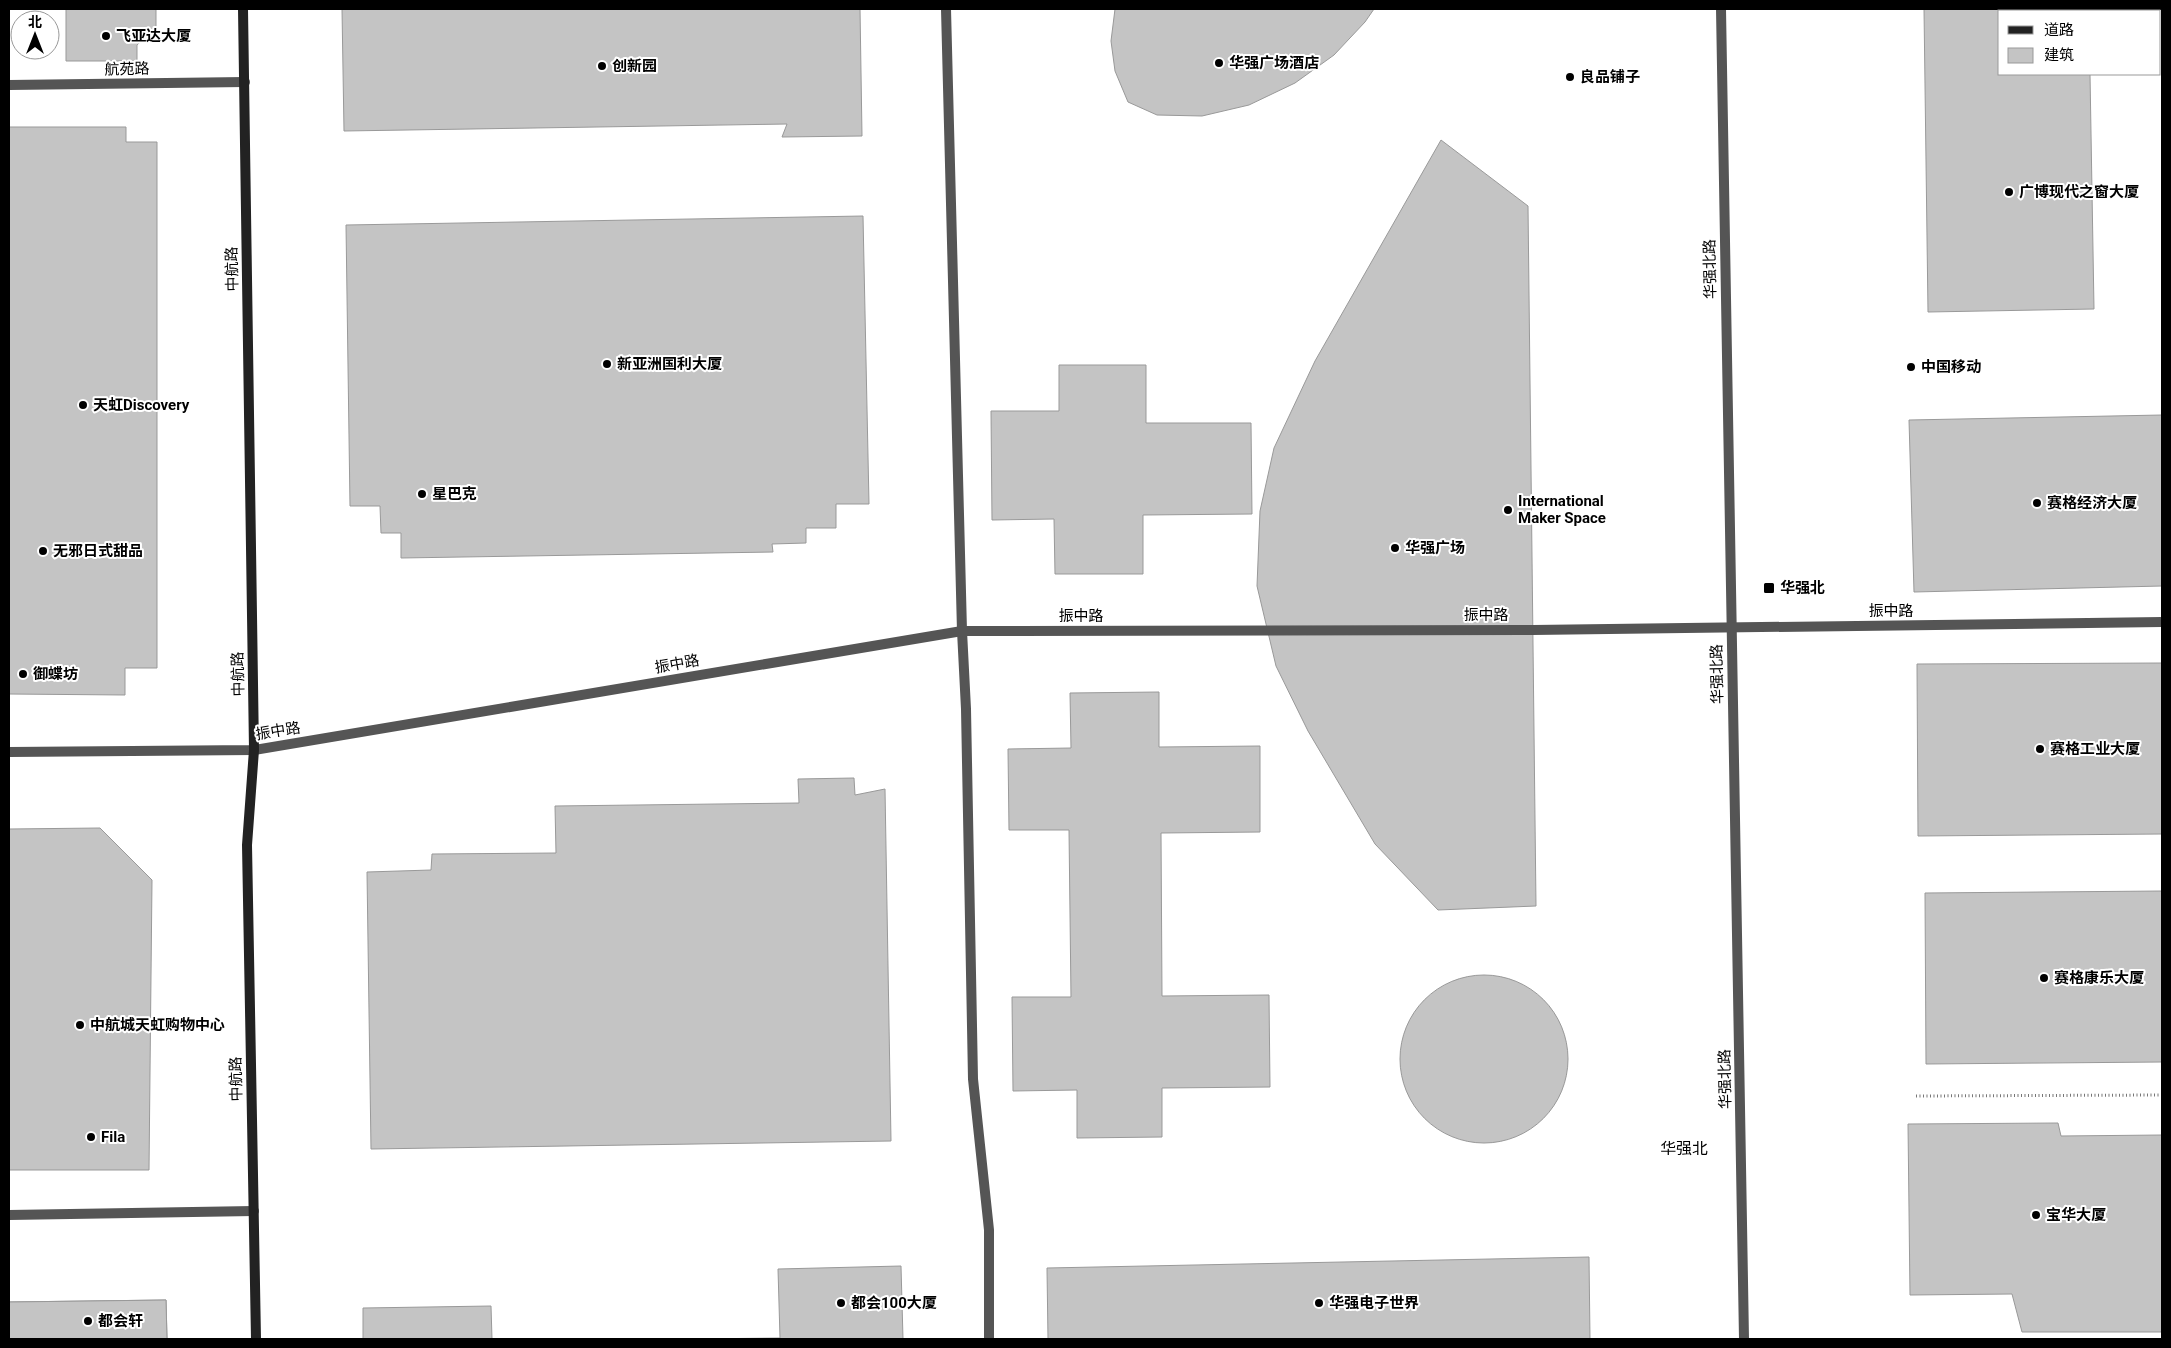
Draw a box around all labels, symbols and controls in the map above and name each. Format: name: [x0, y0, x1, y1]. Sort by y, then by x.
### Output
north arrow: [10, 10, 60, 60]
legend: [1998, 10, 2161, 75]
text: 北: [28, 14, 42, 30]
text: 道路: [2044, 21, 2074, 39]
place label: 飞亚达大厦: [116, 27, 191, 45]
marker: 飞亚达大厦: [100, 30, 112, 42]
text: 建筑: [2044, 46, 2074, 64]
place label: 华强广场酒店: [1229, 54, 1319, 72]
place label: 创新园: [612, 57, 657, 75]
marker: 华强广场酒店: [1213, 57, 1225, 69]
street label: 航苑路: [104, 60, 150, 78]
marker: 创新园: [596, 60, 608, 72]
place label: 良品铺子: [1580, 68, 1640, 86]
marker: 良品铺子: [1564, 71, 1576, 83]
place label: 广博现代之窗大厦: [2019, 183, 2139, 201]
marker: 广博现代之窗大厦: [2003, 186, 2015, 198]
street label: 华强北路: [1700, 239, 1720, 299]
street label: 中航路: [223, 246, 241, 292]
place label: 新亚洲国利大厦: [617, 355, 722, 373]
marker: 新亚洲国利大厦: [601, 358, 613, 370]
place label: 中国移动: [1921, 358, 1981, 376]
marker: 中国移动: [1905, 361, 1917, 373]
place label: 天虹Discovery: [93, 396, 190, 414]
marker: 天虹Discovery: [77, 399, 89, 411]
place label: 星巴克: [432, 485, 477, 503]
marker: 星巴克: [416, 488, 428, 500]
place label: International Maker Space: [1518, 492, 1606, 527]
place label: 赛格经济大厦: [2047, 494, 2137, 512]
marker: 赛格经济大厦: [2031, 497, 2043, 509]
marker: International Maker Space: [1502, 504, 1514, 516]
place label: 华强广场: [1405, 539, 1465, 557]
place label: 无邪日式甜品: [53, 542, 143, 560]
marker: 华强广场: [1389, 542, 1401, 554]
marker: 无邪日式甜品: [37, 545, 49, 557]
place label: 华强北: [1780, 579, 1825, 597]
marker: 华强北: [1762, 581, 1776, 595]
street label: 振中路: [1868, 602, 1914, 620]
street label: 振中路: [1463, 606, 1509, 624]
street label: 振中路: [1058, 607, 1104, 625]
street label: 华强北路: [1707, 644, 1727, 704]
street label: 中航路: [229, 651, 247, 697]
street label: 振中路: [653, 651, 701, 677]
place label: 御蝶坊: [33, 665, 78, 683]
marker: 御蝶坊: [17, 668, 29, 680]
street label: 振中路: [254, 719, 302, 743]
place label: 赛格工业大厦: [2050, 740, 2140, 758]
marker: 赛格工业大厦: [2034, 743, 2046, 755]
place label: 赛格康乐大厦: [2054, 969, 2144, 987]
marker: 赛格康乐大厦: [2038, 972, 2050, 984]
place label: 中航城天虹购物中心: [90, 1016, 225, 1034]
marker: 中航城天虹购物中心: [74, 1019, 86, 1031]
street label: 华强北路: [1715, 1049, 1735, 1109]
street label: 中航路: [227, 1056, 245, 1102]
place label: Fila: [101, 1128, 125, 1146]
marker: Fila: [85, 1131, 97, 1143]
district label: 华强北: [1660, 1139, 1708, 1158]
place label: 宝华大厦: [2046, 1206, 2106, 1224]
marker: 宝华大厦: [2030, 1209, 2042, 1221]
place label: 都会100大厦: [851, 1294, 937, 1312]
place label: 华强电子世界: [1329, 1294, 1419, 1312]
marker: 都会100大厦: [835, 1297, 847, 1309]
marker: 华强电子世界: [1313, 1297, 1325, 1309]
place label: 都会轩: [98, 1312, 143, 1330]
marker: 都会轩: [82, 1315, 94, 1327]

